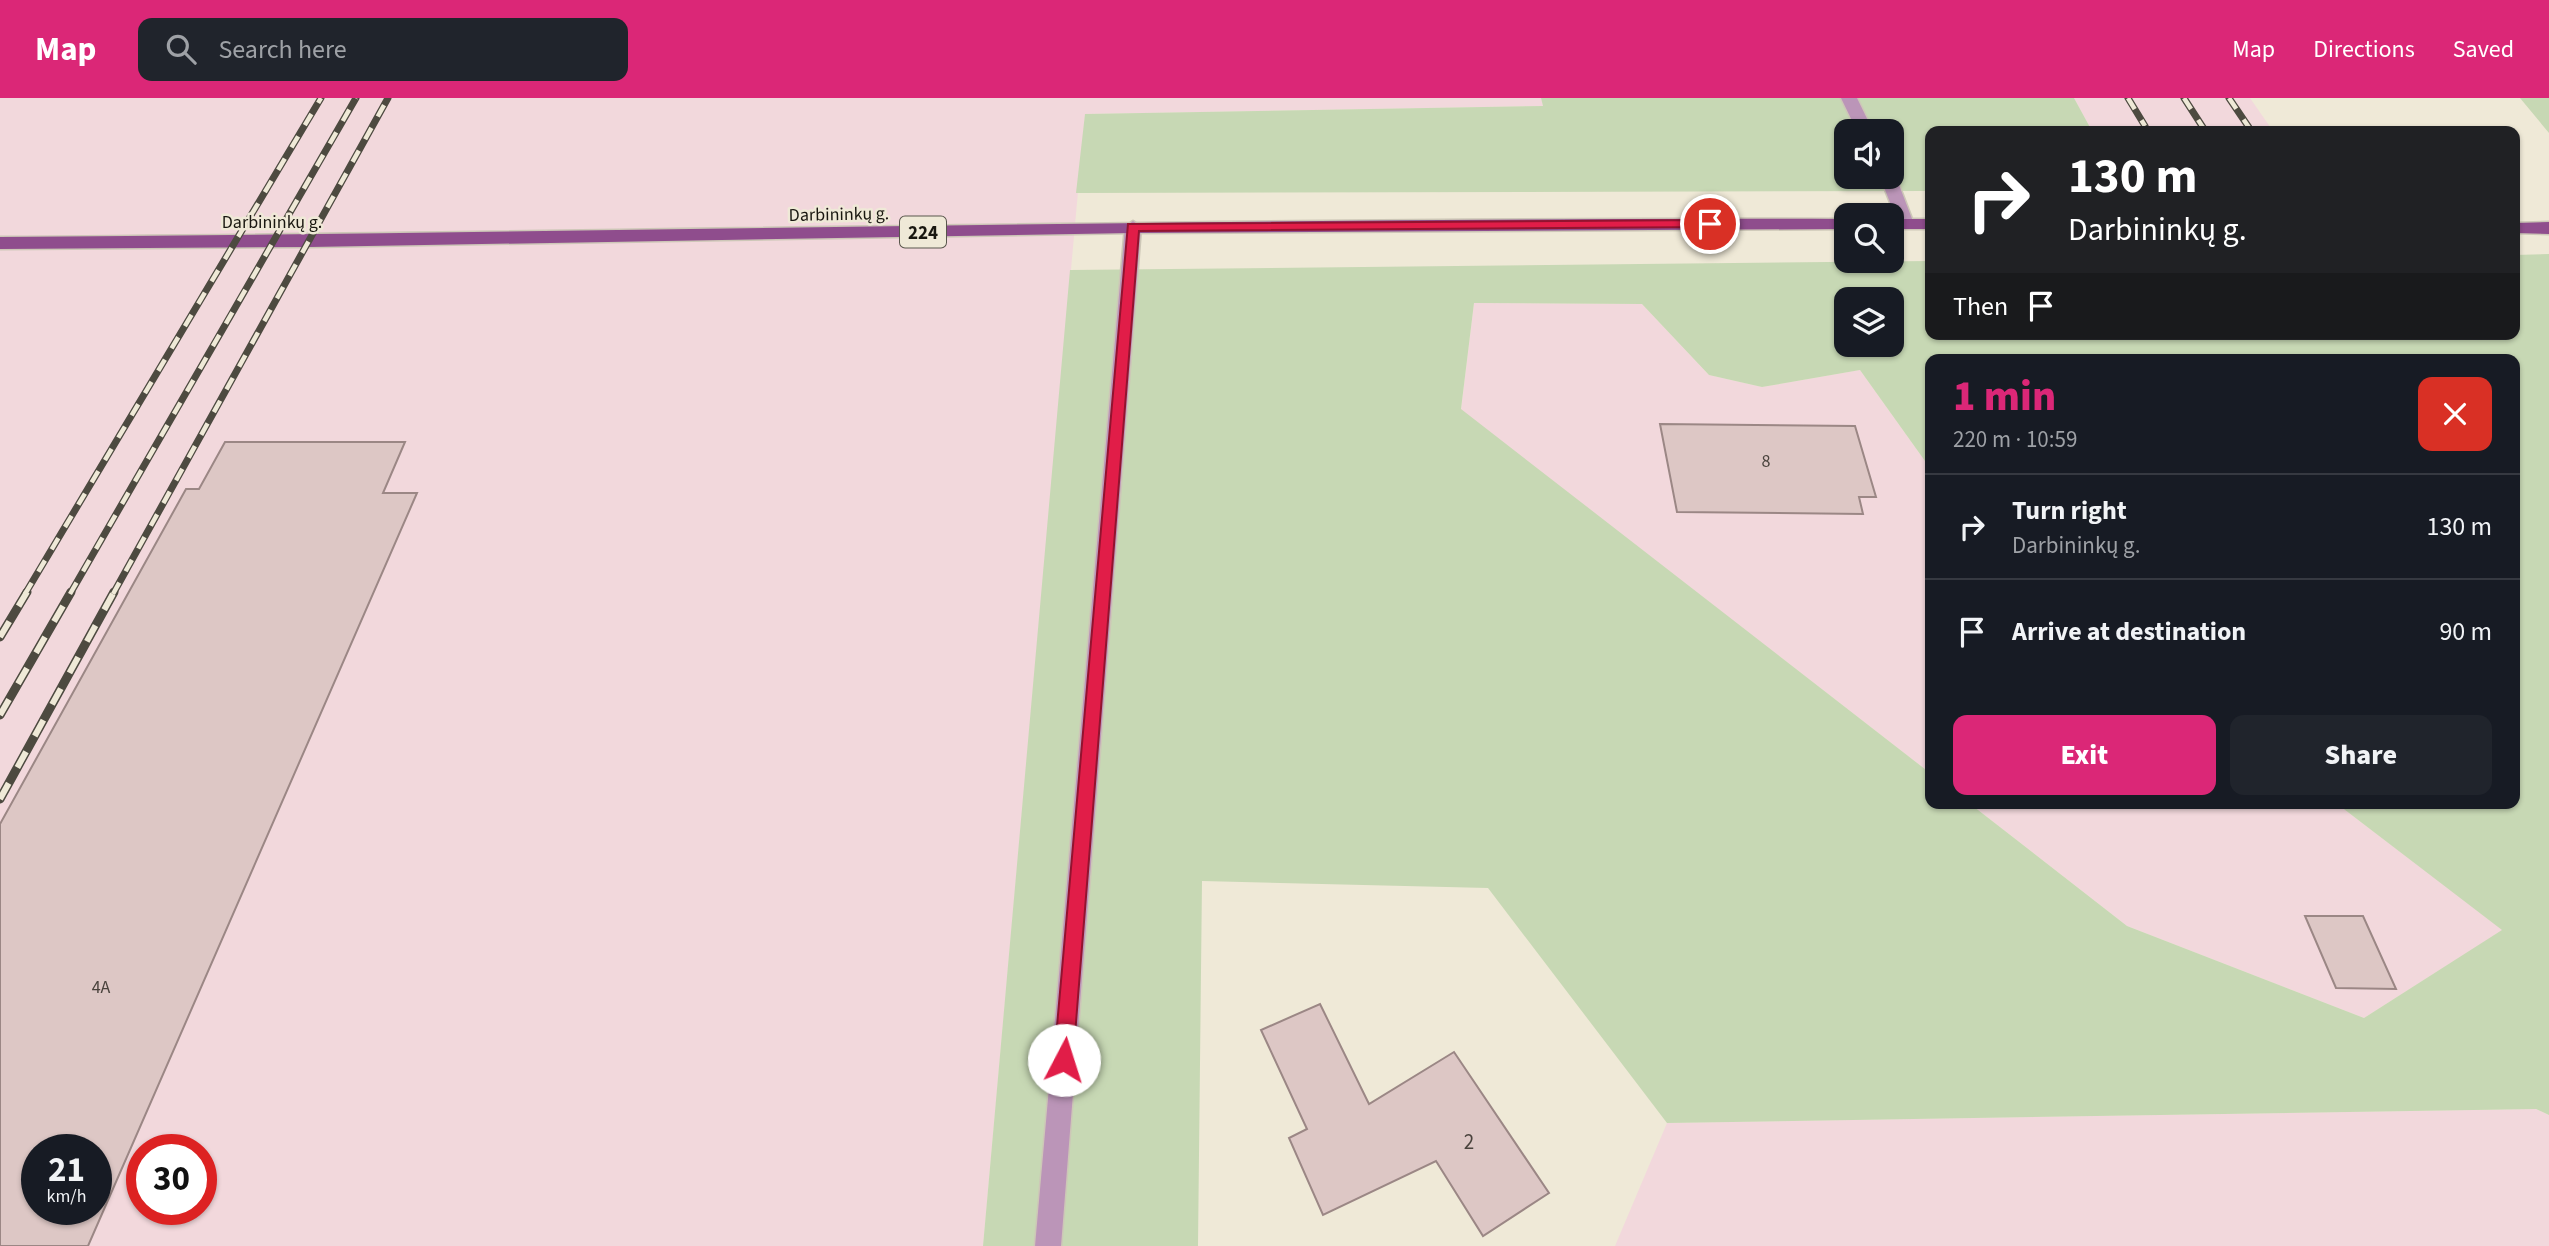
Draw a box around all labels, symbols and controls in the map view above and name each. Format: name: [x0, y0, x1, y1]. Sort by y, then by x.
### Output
search box: [138, 18, 628, 81]
text: Map: [35, 26, 96, 73]
icon: search: [162, 30, 200, 68]
text: Search here: [218, 31, 347, 68]
text: Map: [2232, 32, 2275, 67]
text: Directions: [2313, 32, 2415, 67]
text: Saved: [2453, 32, 2514, 67]
map controls: [1834, 119, 1904, 357]
button: sound: [1834, 119, 1904, 189]
text: 130 m: [2068, 142, 2197, 212]
icon: right: [1953, 154, 2044, 245]
pin: [1680, 194, 1740, 254]
street label: Darbininkų g.: [789, 201, 889, 228]
button: search: [1834, 203, 1904, 273]
icon: arrive: [1691, 205, 1729, 243]
text: Darbininkų g.: [2068, 207, 2247, 253]
street label: Darbininkų g.: [222, 210, 322, 235]
road number: 224: [900, 216, 946, 248]
button: layers: [1834, 287, 1904, 357]
icon: arrive: [2022, 287, 2060, 325]
text: Then: [1953, 288, 2008, 325]
text: 1 min: [1953, 367, 2056, 427]
button: close: [2418, 377, 2492, 451]
text: 220 m · 10:59: [1953, 423, 2077, 456]
house number: 8: [1762, 449, 1771, 474]
text: Turn right: [2012, 492, 2127, 529]
icon: right: [1953, 508, 1991, 546]
text: 130 m: [2426, 508, 2492, 545]
text: Darbininkų g.: [2012, 529, 2140, 562]
icon: arrive: [1953, 613, 1991, 651]
text: Arrive at destination: [2012, 613, 2246, 650]
text: 90 m: [2439, 613, 2492, 650]
button: Exit: [1953, 715, 2216, 795]
button: Share: [2230, 715, 2492, 795]
house number: 4A: [92, 975, 111, 1000]
position arrow: [1027, 1023, 1101, 1097]
house number: 2: [1464, 1127, 1474, 1157]
speed limit sign: 30: [126, 1134, 217, 1225]
text: 21: [48, 1145, 85, 1195]
text: km/h: [47, 1184, 86, 1209]

